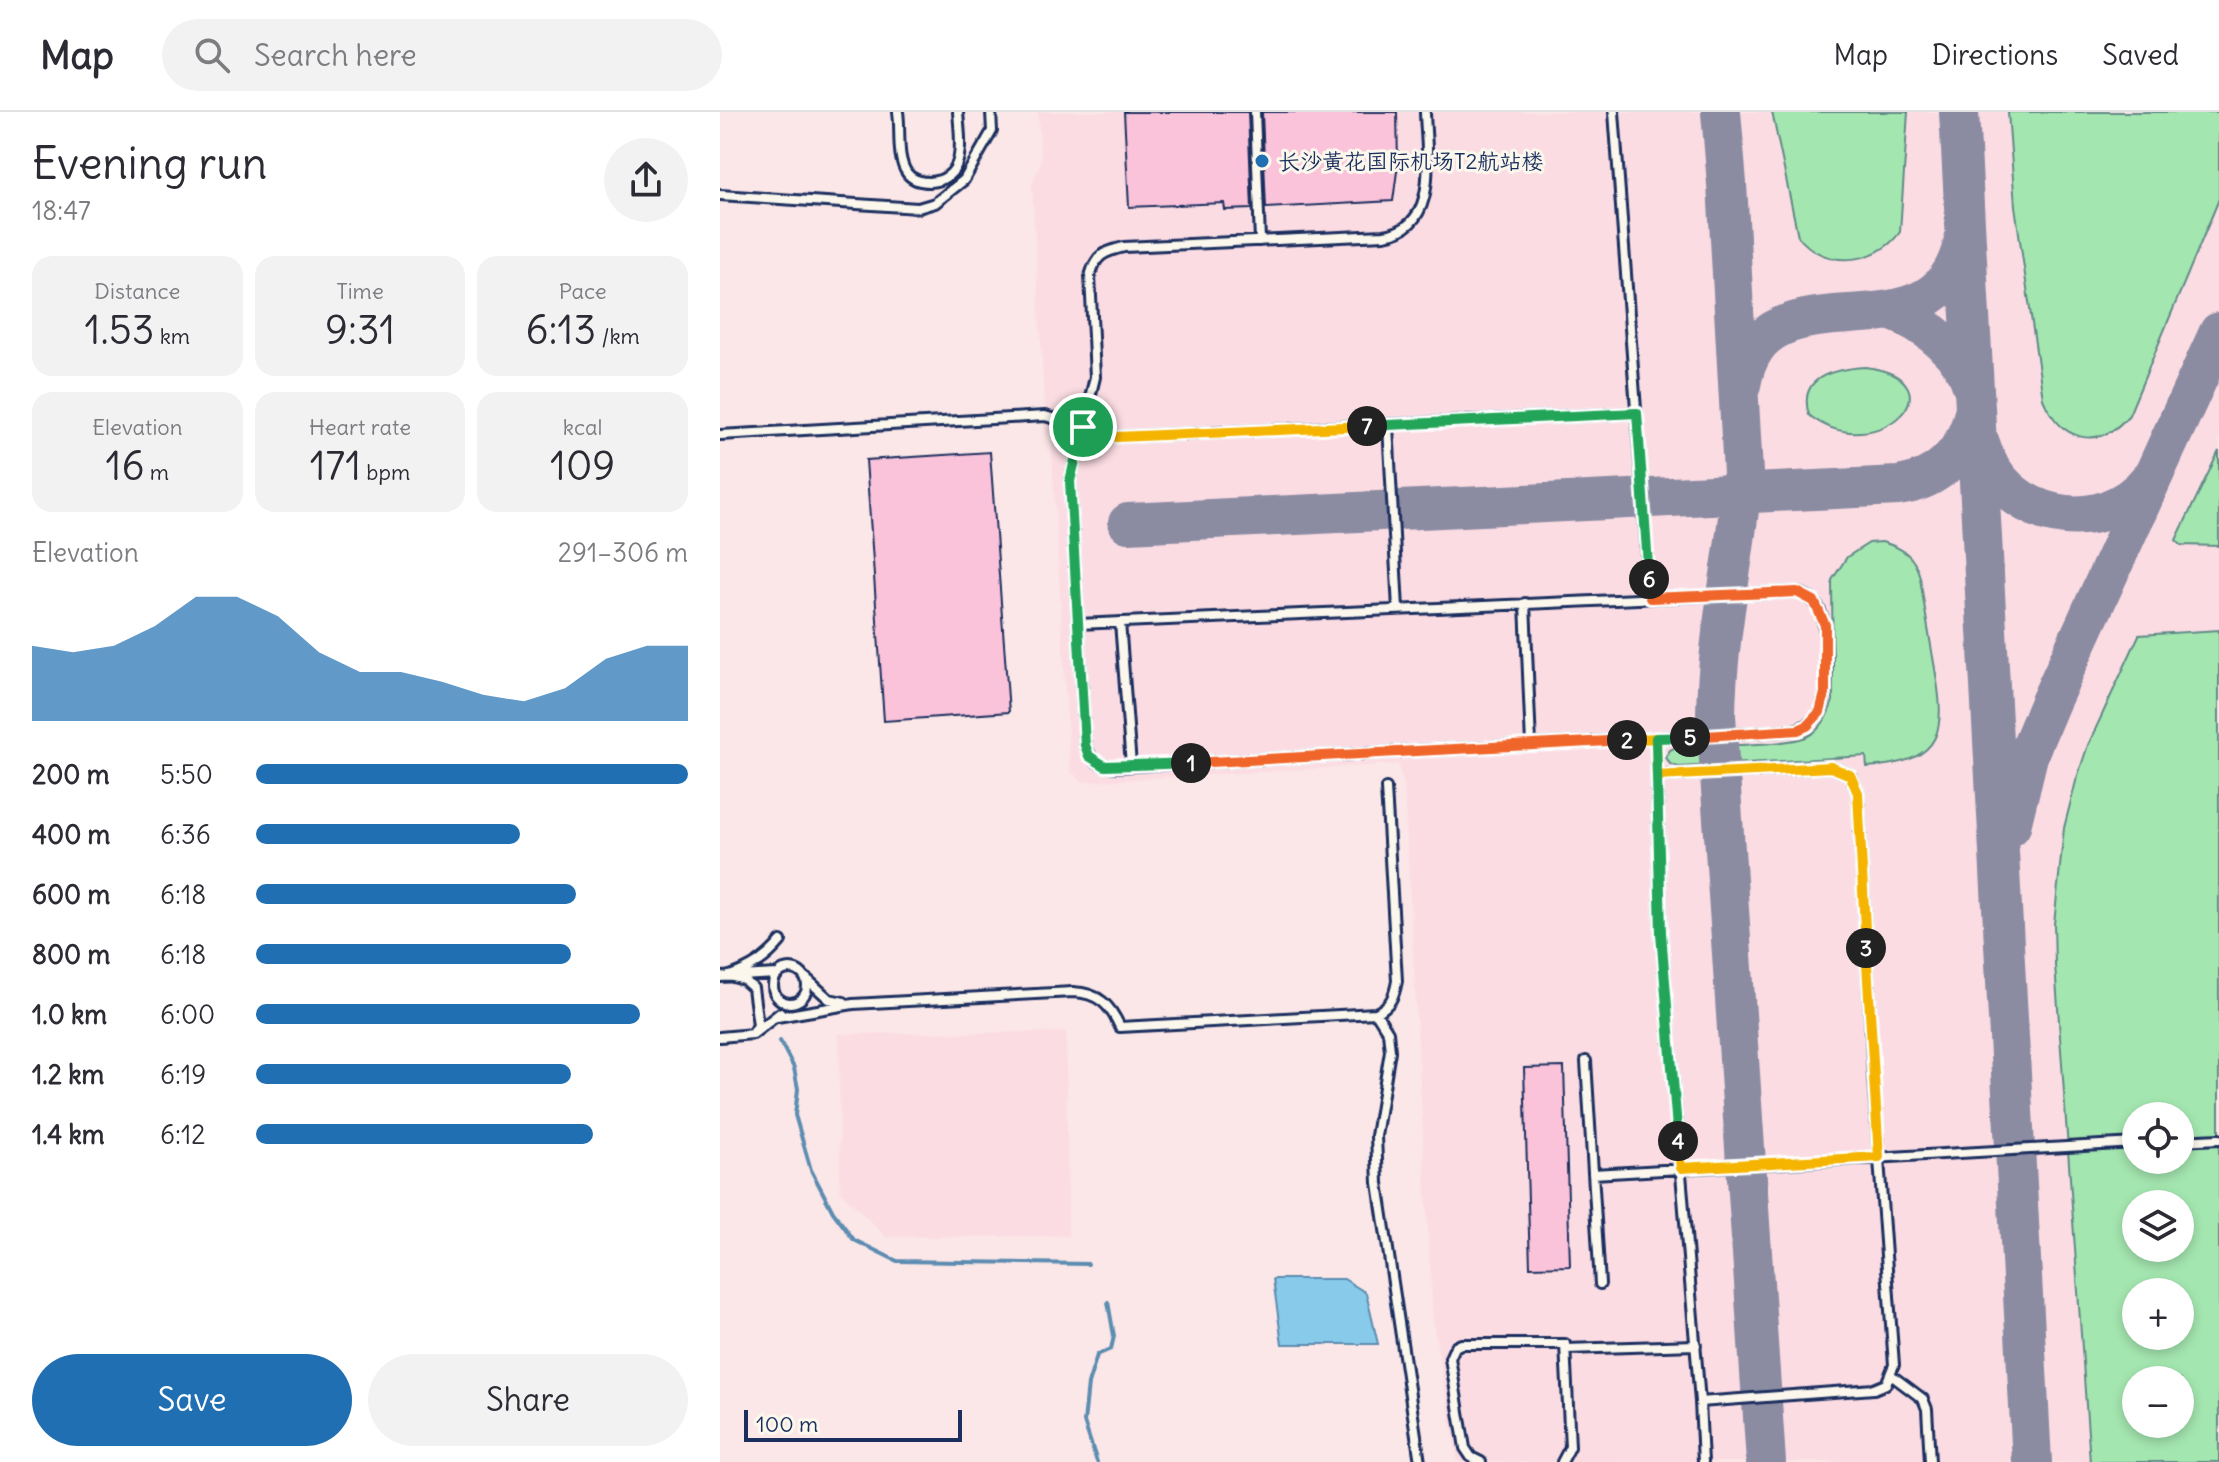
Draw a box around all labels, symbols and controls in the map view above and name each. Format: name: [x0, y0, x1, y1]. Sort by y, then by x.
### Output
search box: [162, 19, 722, 91]
text: Map: [40, 32, 114, 79]
icon: search: [190, 33, 234, 77]
text: Search here: [254, 36, 417, 74]
text: Map: [1833, 37, 1888, 73]
text: Directions: [1932, 37, 2058, 73]
text: Saved: [2102, 37, 2179, 73]
text: Evening run: [32, 136, 267, 191]
button: share: [604, 138, 688, 222]
place label: 长沙黄花国际机场T2航站楼: [1278, 147, 1544, 175]
marker: 长沙黄花国际机场T2航站楼: [1253, 152, 1271, 170]
text: 18:47: [32, 194, 91, 227]
text: Distance: [94, 277, 180, 305]
text: Time: [336, 277, 384, 305]
text: Pace: [559, 277, 607, 305]
text: 1.53: [85, 305, 154, 355]
text: 9:31: [325, 305, 395, 355]
text: 6:13: [525, 305, 596, 355]
text: km: [154, 322, 190, 350]
text: /km: [596, 322, 640, 350]
pin: [1049, 393, 1117, 461]
icon: arrive: [1061, 405, 1105, 449]
pin: 7: [1347, 406, 1387, 446]
text: 7: [1362, 412, 1372, 440]
text: Elevation: [92, 413, 182, 441]
text: Heart rate: [309, 413, 411, 441]
text: kcal: [563, 413, 602, 441]
text: 16: [106, 441, 145, 491]
text: 171: [310, 441, 361, 491]
text: 109: [550, 441, 615, 491]
text: m: [145, 458, 169, 486]
text: bpm: [361, 458, 410, 486]
text: Elevation: [32, 536, 139, 569]
text: 291–306 m: [558, 536, 688, 569]
pin: 6: [1629, 559, 1669, 599]
text: 6: [1643, 565, 1655, 593]
pin: 5: [1670, 717, 1710, 757]
pin: 2: [1607, 720, 1647, 760]
text: 5: [1684, 723, 1696, 751]
text: 2: [1621, 726, 1633, 754]
pin: 1: [1171, 743, 1211, 783]
text: 1: [1187, 749, 1195, 777]
text: 200 m: [32, 758, 109, 791]
text: 5:50: [160, 758, 213, 791]
text: 400 m: [32, 818, 110, 851]
text: 6:36: [160, 818, 211, 851]
text: 600 m: [32, 878, 110, 911]
text: 6:18: [160, 878, 206, 911]
pin: 3: [1846, 928, 1886, 968]
text: 3: [1860, 934, 1872, 962]
text: 800 m: [32, 938, 110, 971]
text: 6:18: [160, 938, 206, 971]
text: 1.0 km: [32, 998, 107, 1031]
text: 6:00: [160, 998, 215, 1031]
text: 1.2 km: [32, 1058, 104, 1091]
text: 6:19: [160, 1058, 206, 1091]
map controls: [2122, 1102, 2194, 1438]
button: locate: [2122, 1102, 2194, 1174]
text: 1.4 km: [32, 1118, 105, 1151]
text: 6:12: [160, 1118, 205, 1151]
pin: 4: [1658, 1121, 1698, 1161]
text: 4: [1672, 1127, 1684, 1155]
button: layers: [2122, 1190, 2194, 1262]
button: +: [2122, 1278, 2194, 1350]
button: Save: [32, 1354, 352, 1446]
button: Share: [368, 1354, 688, 1446]
button: −: [2122, 1366, 2194, 1438]
scale bar: [744, 1406, 962, 1442]
text: 100 m: [756, 1410, 818, 1438]

